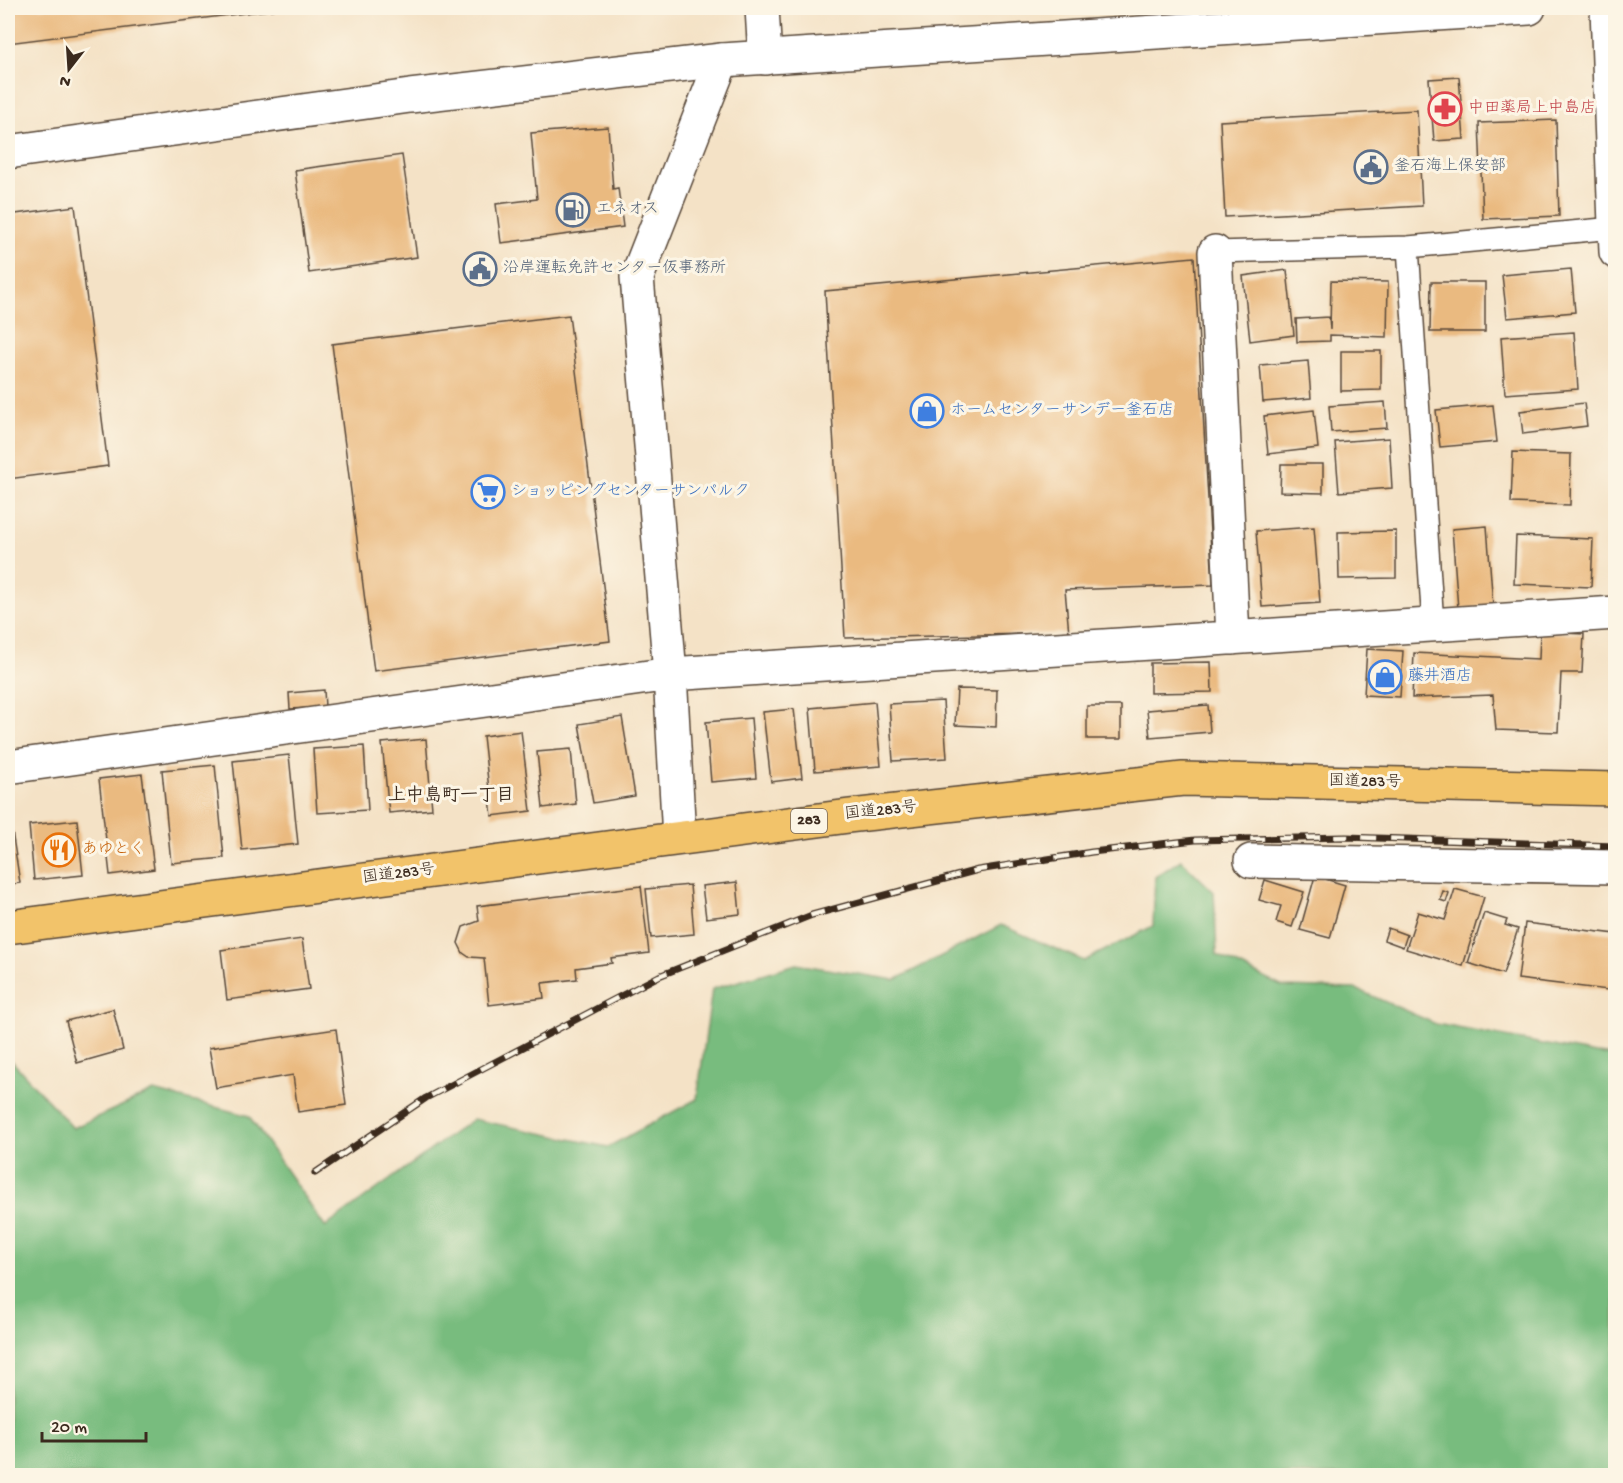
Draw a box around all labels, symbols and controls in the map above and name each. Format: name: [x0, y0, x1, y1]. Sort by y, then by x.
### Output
north arrow: [39, 39, 99, 99]
text: N: [57, 69, 73, 91]
pharmacy icon: 中田薬局上中島店: [1427, 91, 1463, 127]
place label: 中田薬局上中島店: [1468, 99, 1596, 119]
public building icon: 釜石海上保安部: [1353, 149, 1389, 185]
place label: 釜石海上保安部: [1394, 157, 1506, 177]
fuel station icon: エネオス: [555, 192, 591, 228]
place label: エネオス: [596, 201, 659, 220]
public building icon: 沿岸運転免許センター仮事務所: [462, 251, 498, 287]
place label: 沿岸運転免許センター仮事務所: [503, 258, 726, 279]
shop icon: ホームセンターサンデー釜石店: [909, 393, 945, 429]
place label: ホームセンターサンデー釜石店: [950, 401, 1174, 421]
supermarket icon: ショッピングセンターサンパルク: [470, 474, 506, 510]
place label: ショッピングセンターサンパルク: [511, 482, 750, 502]
shop icon: 藤井酒店: [1367, 659, 1403, 695]
place label: 藤井酒店: [1408, 667, 1472, 687]
street label: 国道283号: [1328, 772, 1402, 793]
district label: 上中島町一丁目: [388, 785, 514, 807]
street label: 国道283号: [844, 798, 918, 825]
road number: 283: [791, 809, 827, 833]
restaurant icon: あゆとく: [41, 832, 77, 868]
place label: あゆとく: [82, 840, 146, 860]
street label: 国道283号: [362, 860, 436, 889]
scale bar: [42, 1405, 146, 1443]
text: 20 m: [51, 1418, 87, 1439]

